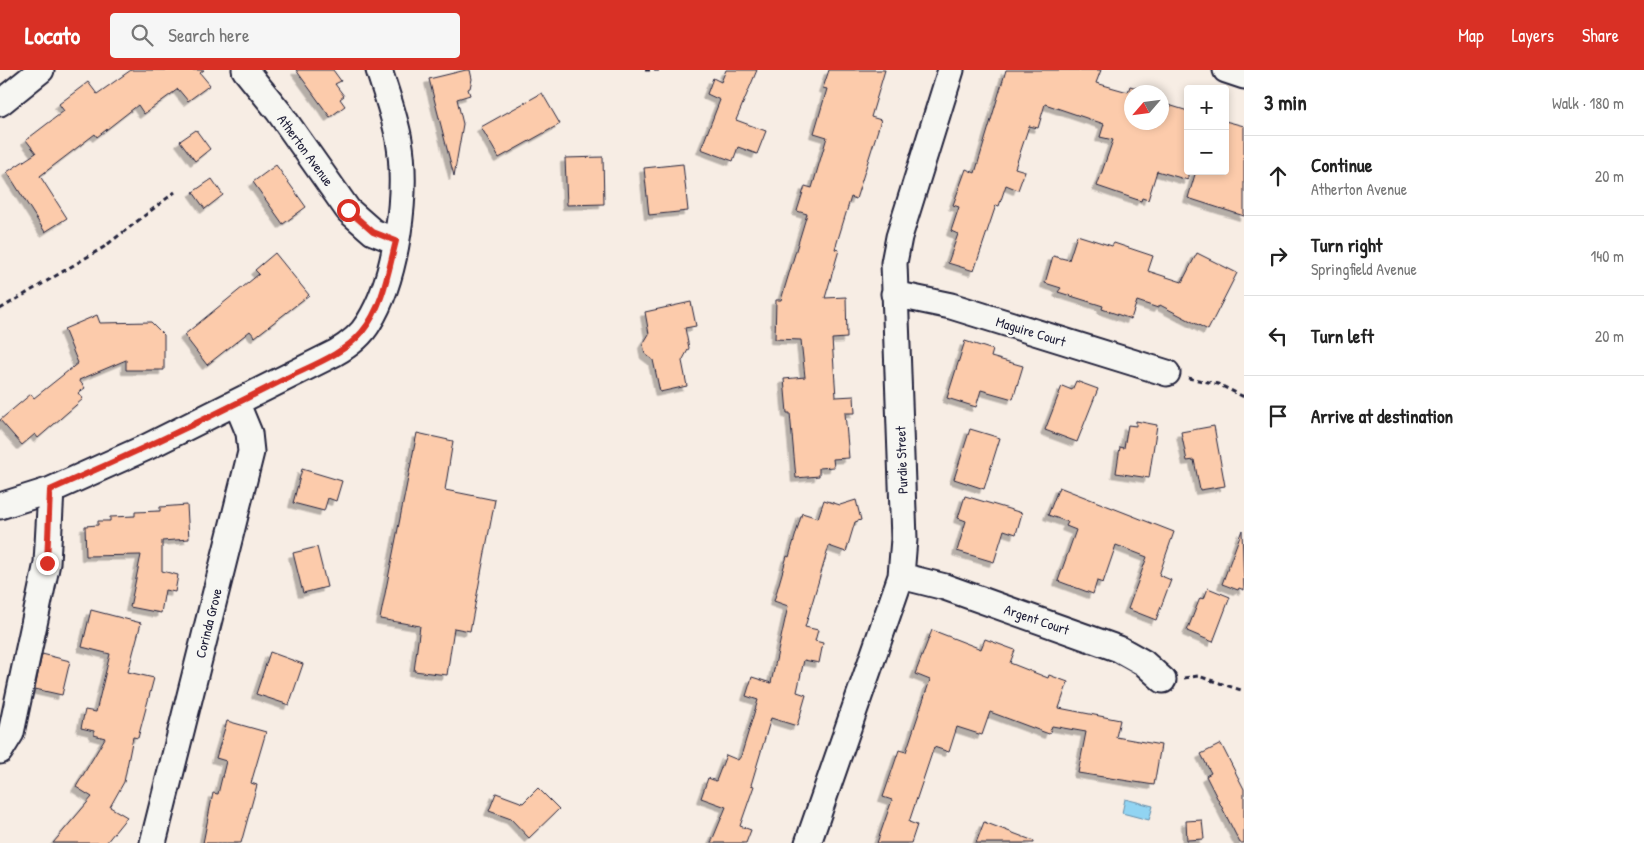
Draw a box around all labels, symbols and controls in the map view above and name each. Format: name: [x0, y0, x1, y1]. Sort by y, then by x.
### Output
search box: [110, 13, 460, 58]
text: Locato: [25, 19, 80, 51]
icon: search: [128, 21, 156, 49]
text: Search here: [168, 22, 249, 48]
text: Map: [1458, 23, 1484, 48]
text: Layers: [1512, 23, 1554, 48]
text: Share: [1582, 23, 1619, 48]
north arrow: [1124, 85, 1169, 130]
map controls: [1184, 85, 1229, 175]
button: +: [1184, 85, 1229, 130]
text: 3 min: [1264, 88, 1307, 117]
text: Walk · 180 m: [1552, 92, 1624, 114]
street label: Atherton Avenue: [274, 110, 339, 190]
button: −: [1184, 130, 1229, 175]
text: Continue: [1311, 152, 1372, 178]
icon: ahead: [1264, 162, 1292, 190]
text: 20 m: [1595, 165, 1624, 187]
text: Atherton Avenue: [1311, 178, 1407, 200]
route start: [337, 199, 360, 222]
text: Turn right: [1311, 232, 1382, 258]
icon: right: [1264, 242, 1292, 270]
text: 140 m: [1590, 245, 1624, 267]
text: Springfield Avenue: [1311, 258, 1417, 280]
street label: Maguire Court: [993, 311, 1068, 352]
icon: left: [1264, 322, 1292, 350]
text: Turn left: [1311, 323, 1374, 349]
text: 20 m: [1595, 325, 1624, 347]
icon: arrive: [1264, 402, 1292, 430]
text: Arrive at destination: [1311, 403, 1453, 429]
street label: Purdie Street: [890, 426, 912, 494]
route end: [36, 552, 59, 575]
street label: Corinda Grove: [190, 586, 226, 660]
street label: Argent Court: [1002, 599, 1072, 640]

